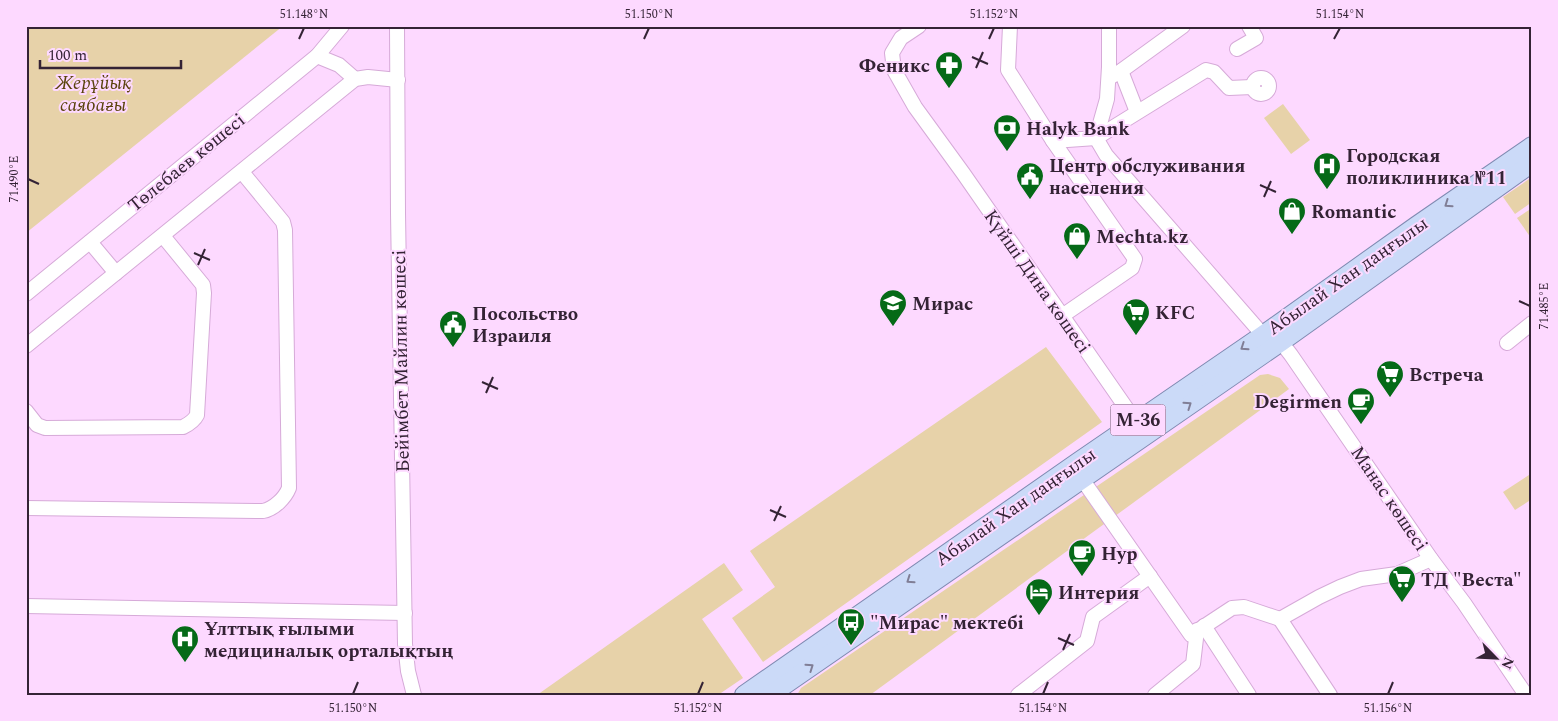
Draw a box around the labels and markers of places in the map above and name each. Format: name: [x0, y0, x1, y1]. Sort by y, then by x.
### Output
pharmacy icon: Феникс: [934, 50, 964, 89]
place label: Феникс: [859, 52, 930, 81]
bank icon: Halyk Bank: [992, 113, 1022, 152]
place label: Halyk Bank: [1026, 115, 1130, 144]
place label: Городская поликлиника №11: [1346, 142, 1507, 193]
hospital icon: Городская поликлиника №11: [1312, 151, 1342, 190]
place label: Центр обслуживания населения: [1049, 152, 1245, 203]
public building icon: Центр обслуживания населения: [1015, 161, 1045, 200]
shop icon: Romantic: [1277, 196, 1307, 235]
place label: Romantic: [1311, 198, 1397, 227]
shop icon: Mechta.kz: [1062, 221, 1092, 260]
place label: Mechta.kz: [1096, 223, 1189, 252]
school or university icon: Мирас: [878, 288, 908, 327]
place label: Мирас: [912, 290, 973, 319]
supermarket icon: KFC: [1121, 297, 1151, 336]
place label: KFC: [1155, 299, 1195, 328]
place label: Посольство Израиля: [472, 300, 578, 351]
public building icon: Посольство Израиля: [438, 309, 468, 348]
supermarket icon: Встреча: [1375, 359, 1405, 398]
place label: Встреча: [1409, 361, 1484, 390]
cafe icon: Degirmen: [1346, 386, 1376, 425]
place label: Degirmen: [1254, 388, 1342, 417]
cafe icon: Нур: [1067, 538, 1097, 577]
place label: Нур: [1101, 540, 1137, 569]
supermarket icon: ТД "Веста": [1387, 564, 1417, 603]
place label: ТД "Веста": [1421, 566, 1521, 595]
hotel icon: Интерия: [1024, 577, 1054, 616]
place label: Интерия: [1058, 579, 1140, 608]
bus stop icon: "Мирас" мектебі: [836, 607, 866, 646]
place label: "Мирас" мектебі: [870, 609, 1024, 638]
place label: Ұлттық ғылыми медициналық орталықтың: [204, 615, 453, 666]
hospital icon: Ұлттық ғылыми медициналық орталықтың: [170, 624, 200, 663]

